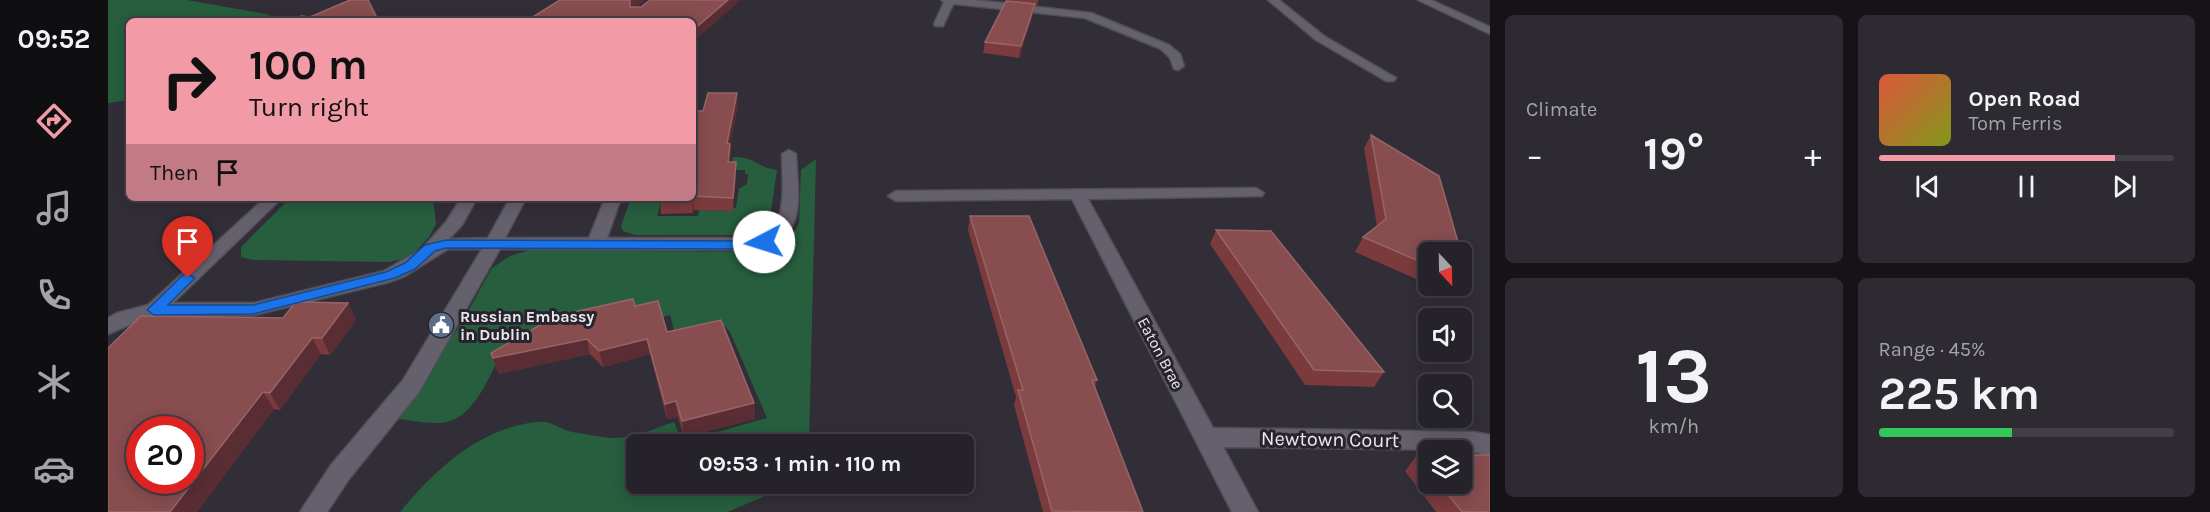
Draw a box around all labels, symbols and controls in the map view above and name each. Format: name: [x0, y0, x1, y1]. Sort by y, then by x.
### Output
text: 09:52: [18, 23, 90, 55]
text: 100 m: [249, 40, 368, 90]
icon: right: [150, 42, 228, 120]
text: Open Road: [1969, 86, 2081, 112]
text: Turn right: [249, 91, 369, 123]
text: Climate: [1526, 98, 1597, 121]
icon: directions: [33, 100, 75, 142]
text: Tom Ferris: [1969, 112, 2062, 135]
text: 19°: [1643, 128, 1704, 180]
text: −: [1526, 136, 1543, 174]
text: +: [1804, 136, 1821, 174]
icon: arrive: [211, 156, 244, 189]
text: Then: [150, 160, 199, 186]
icon: previous: [1911, 170, 1944, 203]
icon: pause: [2010, 170, 2043, 203]
icon: next: [2108, 170, 2141, 203]
icon: music: [33, 187, 75, 229]
position arrow: [732, 210, 796, 274]
pin: [162, 216, 213, 278]
icon: arrive: [171, 225, 204, 258]
north arrow: [1418, 242, 1472, 296]
map controls: [1418, 242, 1472, 494]
icon: phone: [33, 274, 75, 316]
place label: Russian Embassy in Dublin: [460, 307, 594, 344]
button: sound: [1418, 308, 1472, 362]
public building icon: Russian Embassy in Dublin: [426, 310, 456, 340]
street label: Eaton Brae: [1134, 314, 1187, 392]
text: 13: [1636, 330, 1712, 422]
text: Range · 45%: [1879, 338, 1985, 361]
icon: climate: [33, 361, 75, 403]
text: 225 km: [1879, 368, 2040, 420]
button: search: [1418, 374, 1472, 428]
text: km/h: [1648, 415, 1699, 438]
speed limit sign: 20: [126, 416, 204, 494]
street label: Newtown Court: [1261, 427, 1400, 452]
button: layers: [1418, 440, 1472, 494]
icon: car: [33, 448, 75, 490]
text: 09:53 · 1 min · 110 m: [699, 451, 901, 477]

